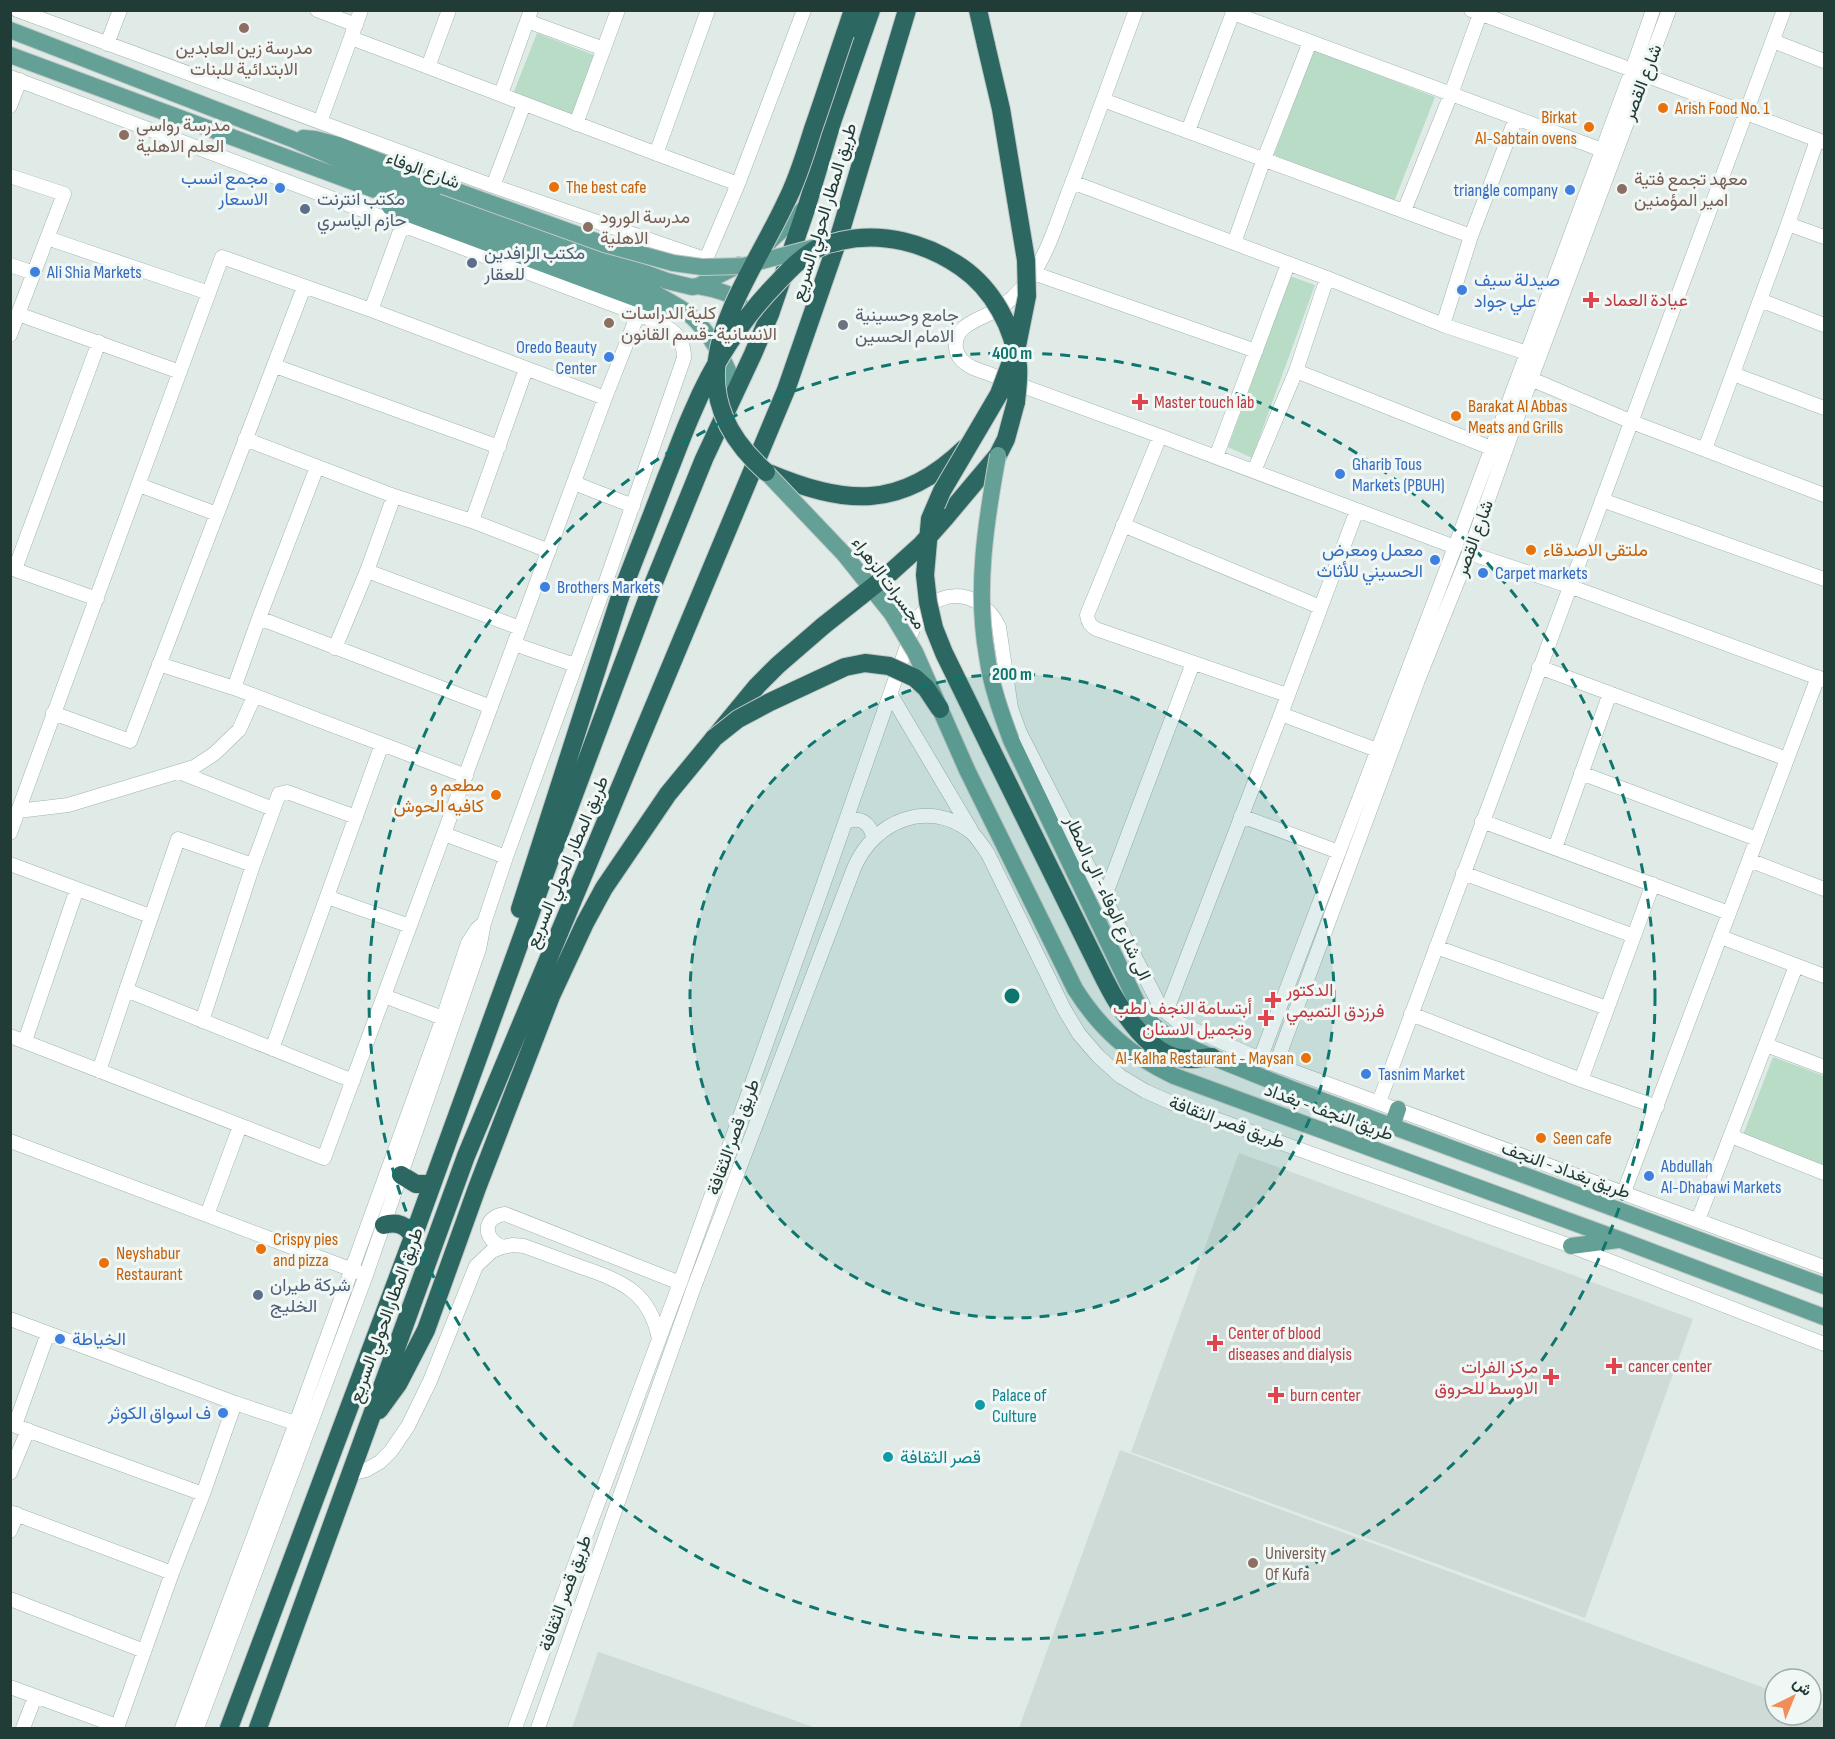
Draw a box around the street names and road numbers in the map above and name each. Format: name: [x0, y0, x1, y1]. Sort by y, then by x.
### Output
street label: شارع القصر: [1618, 41, 1668, 124]
street label: طريق المطار الحولي السريع: [787, 121, 865, 305]
street label: شارع الوفاء: [383, 147, 462, 194]
street label: شارع القصر: [1451, 497, 1499, 581]
street label: مجسرات الزهراء: [847, 533, 930, 634]
street label: طريق المطار الحولي السريع: [522, 773, 617, 953]
street label: الى شارع الوفاء - الى المطار: [1059, 812, 1155, 984]
street label: طريق قصر الثقافة: [703, 1076, 764, 1198]
street label: طريق النجف - بغداد: [1261, 1079, 1396, 1146]
street label: طريق قصر الثقافة: [1166, 1092, 1288, 1153]
street label: طريق بغداد - النجف: [1498, 1137, 1633, 1204]
street label: طريق المطار الحولي السريع: [345, 1225, 432, 1407]
street label: طريق قصر الثقافة: [535, 1532, 596, 1654]

